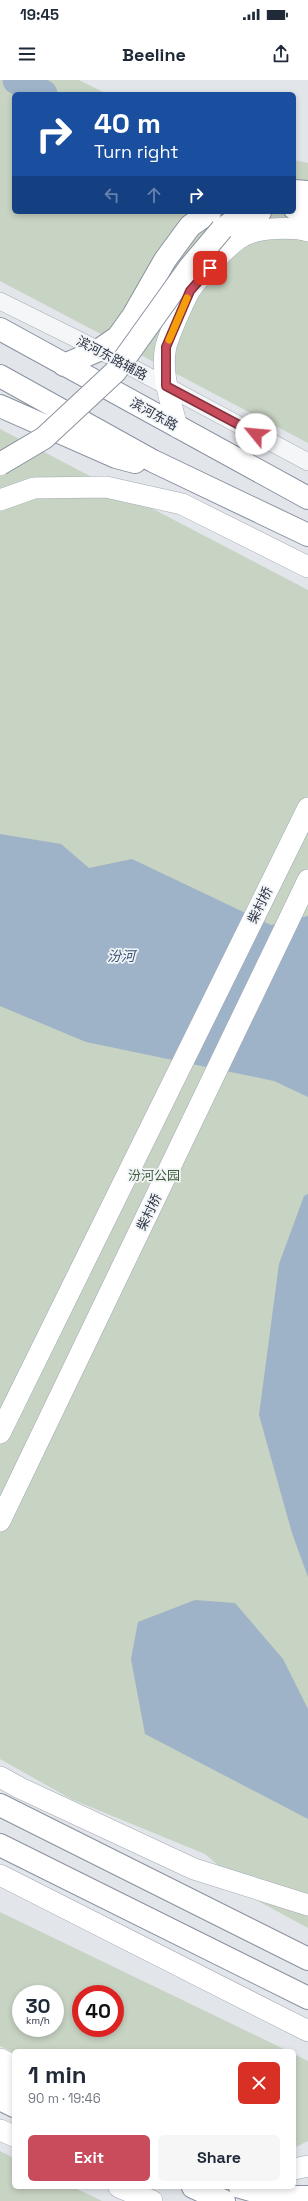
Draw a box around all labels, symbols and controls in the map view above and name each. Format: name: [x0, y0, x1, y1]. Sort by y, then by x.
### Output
text: 19:45: [20, 5, 59, 24]
icon: menu: [16, 43, 38, 65]
text: Beeline: [122, 43, 186, 66]
icon: share: [270, 43, 292, 65]
text: 40 m: [94, 105, 161, 141]
icon: right: [28, 108, 80, 160]
text: Turn right: [94, 140, 178, 163]
icon: left: [101, 184, 123, 206]
icon: ahead: [143, 184, 165, 206]
icon: right: [185, 184, 207, 206]
pin: [193, 251, 227, 285]
icon: arrive: [199, 257, 221, 279]
street label: 滨河东路辅路: [74, 332, 150, 384]
street label: 滨河东路: [127, 394, 181, 434]
position arrow: [235, 413, 277, 455]
street label: 柴村桥: [244, 884, 276, 926]
water label: 汾河: [107, 947, 138, 965]
park label: 汾河公园: [128, 1167, 180, 1184]
street label: 柴村桥: [133, 1191, 165, 1233]
speed limit sign: 40: [72, 1985, 124, 2037]
text: 30: [25, 1993, 51, 2019]
text: km/h: [26, 2014, 50, 2027]
text: 1 min: [28, 2059, 87, 2090]
button: close: [238, 2062, 280, 2104]
text: 90 m · 19:46: [28, 2090, 101, 2107]
button: Exit: [28, 2135, 150, 2181]
button: Share: [158, 2135, 280, 2181]

